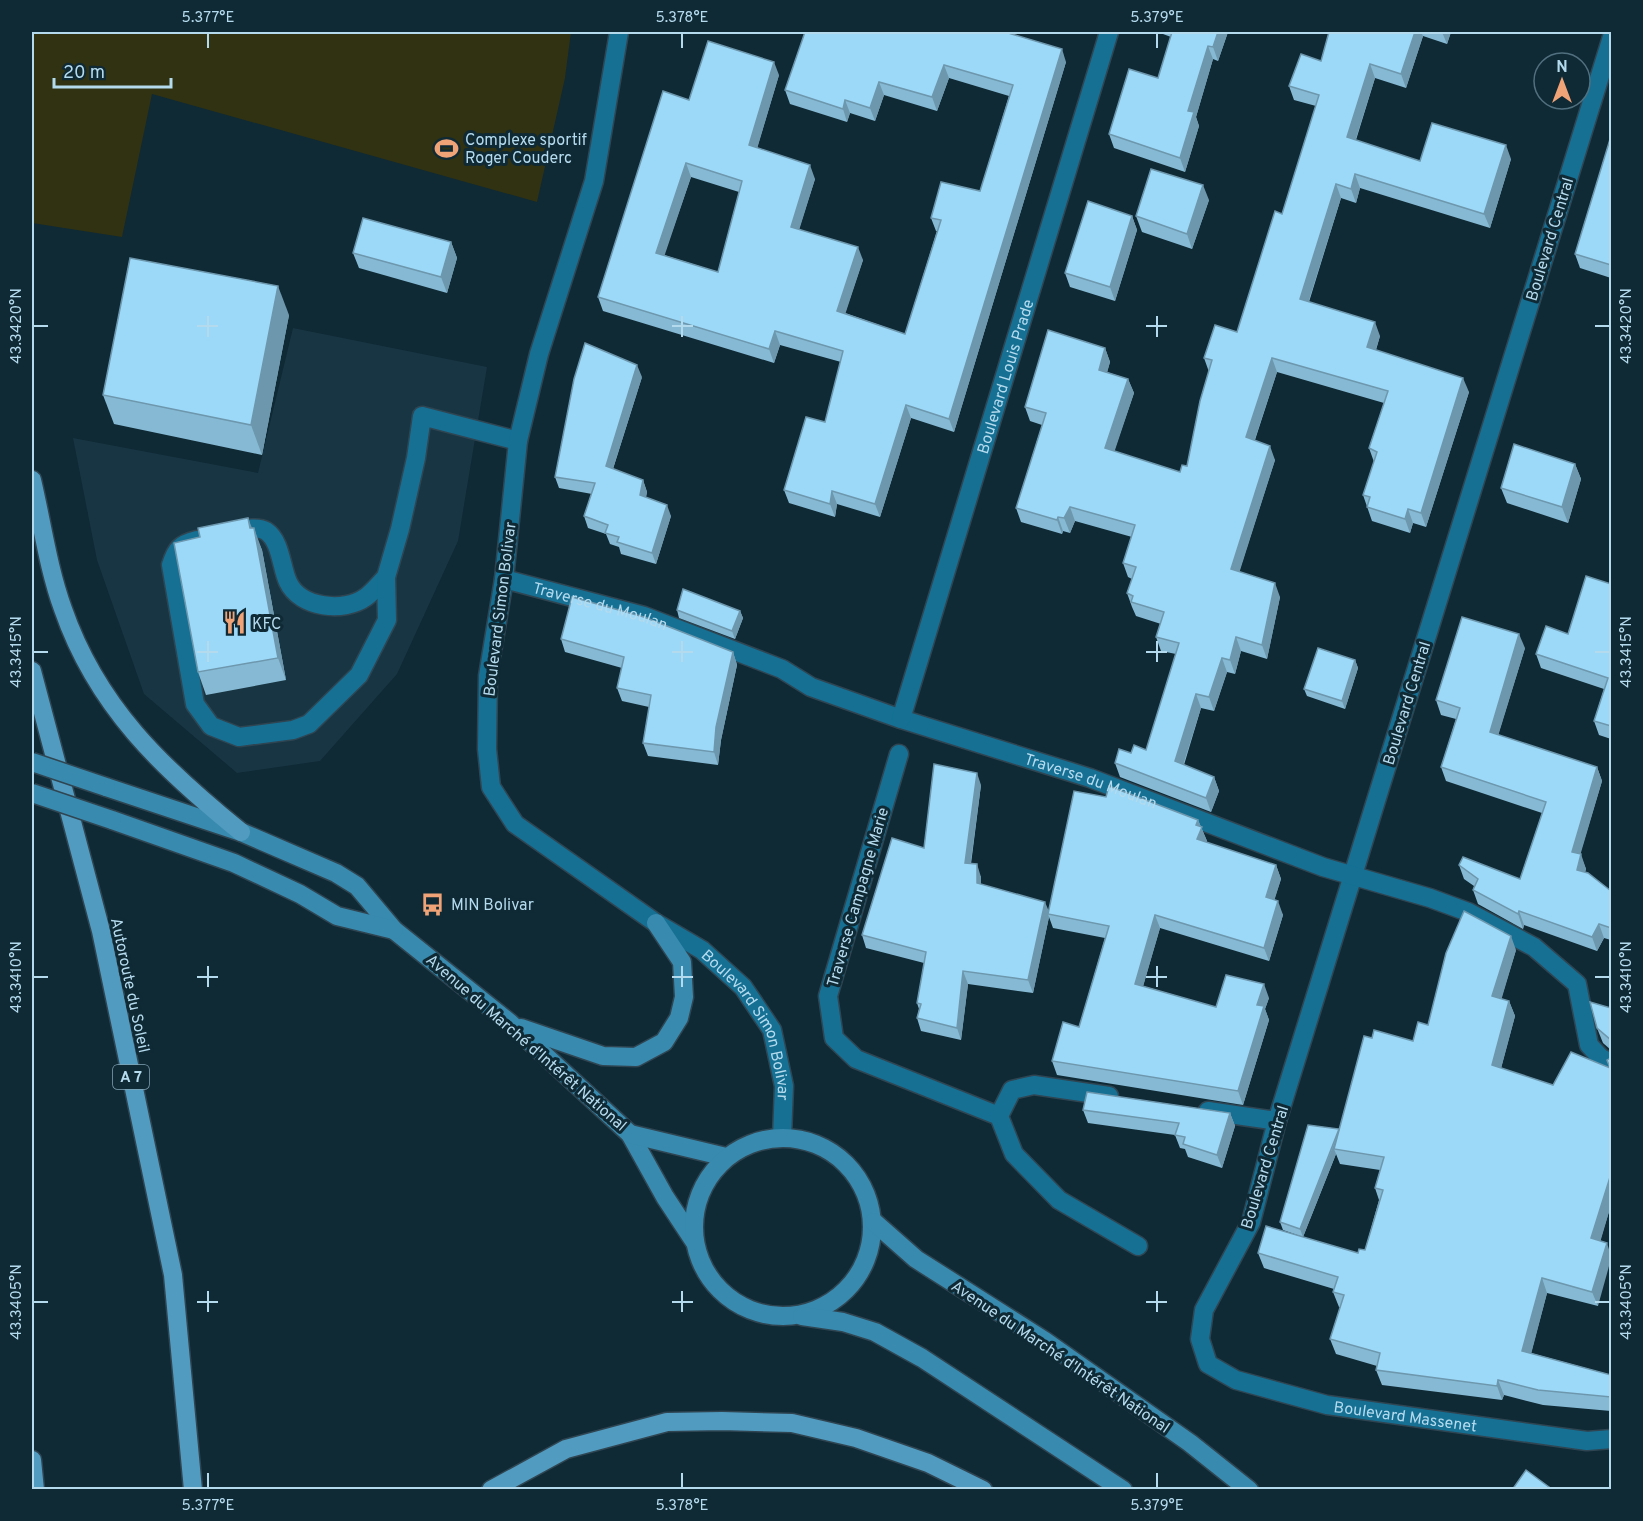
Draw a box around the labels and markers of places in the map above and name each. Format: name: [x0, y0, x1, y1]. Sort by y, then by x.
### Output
place label: Complexe sportif Roger Couderc: [465, 131, 587, 169]
sports icon: Complexe sportif Roger Couderc: [434, 135, 460, 161]
restaurant icon: KFC: [221, 610, 247, 636]
place label: KFC: [252, 615, 281, 635]
bus stop icon: MIN Bolivar: [420, 891, 446, 917]
place label: MIN Bolivar: [451, 896, 534, 916]

